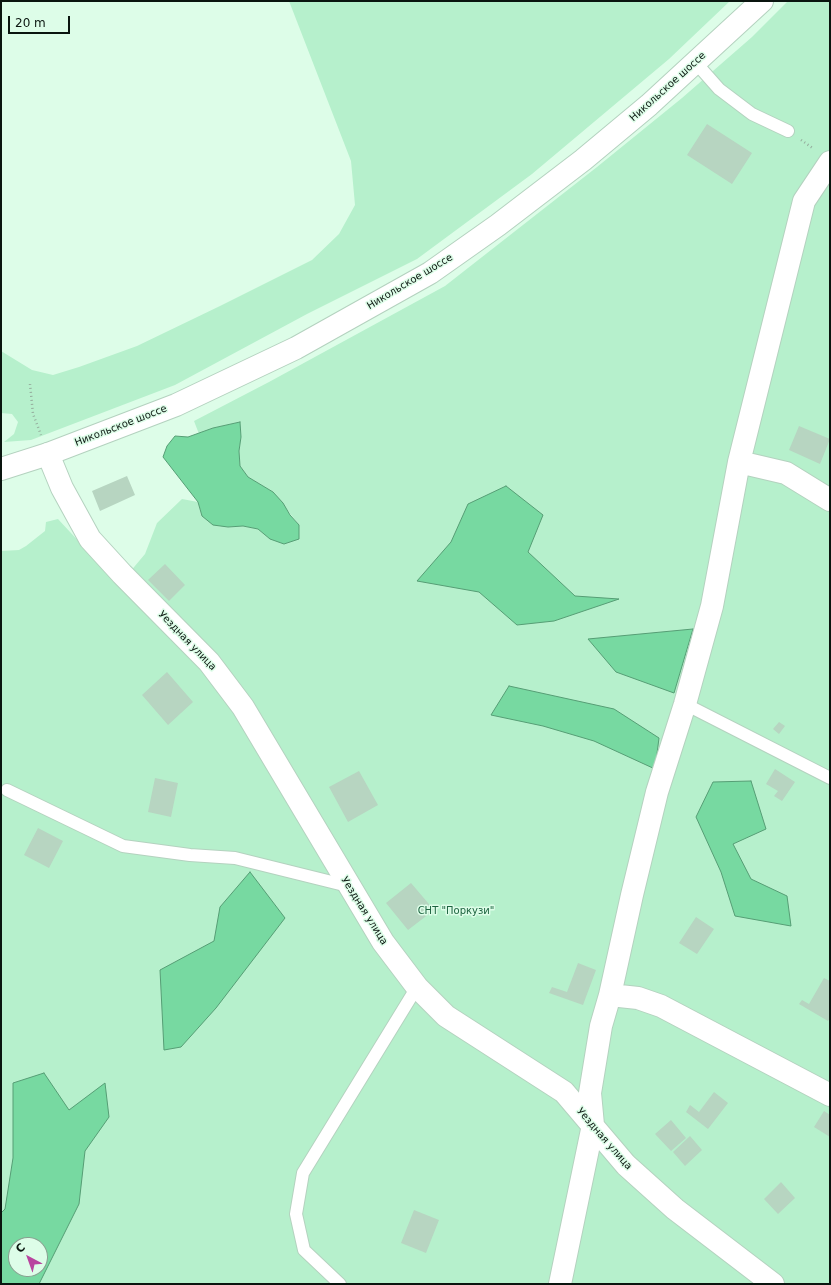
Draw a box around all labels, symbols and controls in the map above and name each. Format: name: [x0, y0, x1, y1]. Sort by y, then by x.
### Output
scale bar: [10, 8, 72, 34]
text: 20 m: [15, 16, 46, 30]
street label: Никольское шоссе: [628, 50, 708, 124]
street label: Никольское шоссе: [365, 252, 455, 312]
street label: Никольское шоссе: [73, 403, 169, 449]
street label: Уездная улица: [156, 609, 218, 673]
street label: Уездная улица: [338, 875, 390, 947]
park label: СНТ "Поркузи": [418, 905, 494, 917]
street label: Уездная улица: [574, 1106, 634, 1172]
north arrow: [8, 1237, 48, 1277]
text: С: [13, 1241, 28, 1256]

